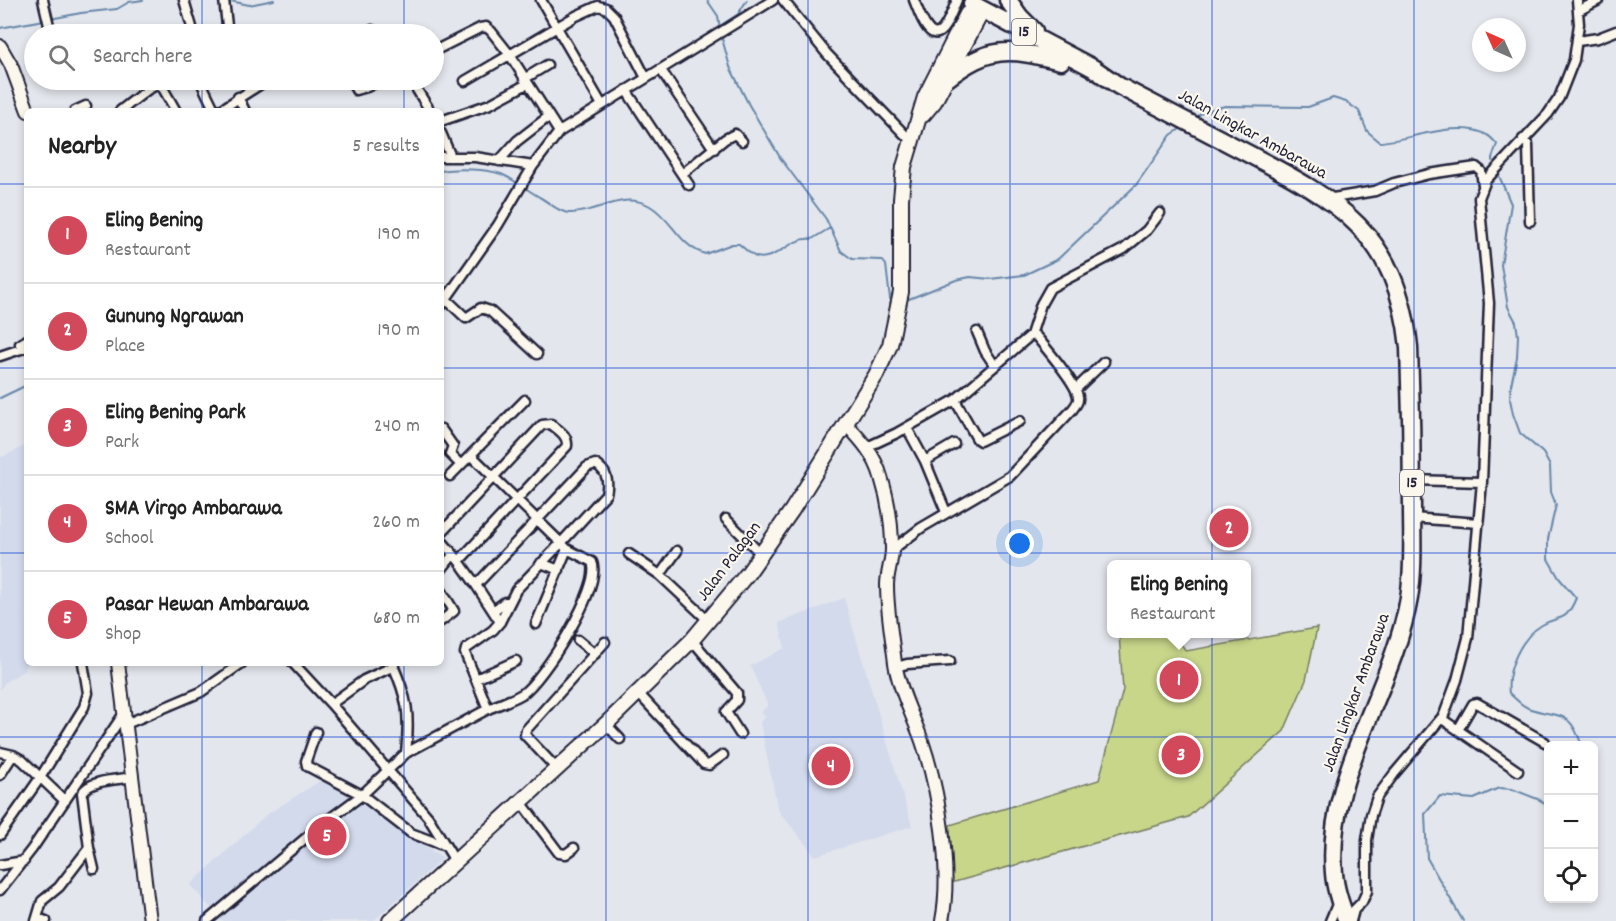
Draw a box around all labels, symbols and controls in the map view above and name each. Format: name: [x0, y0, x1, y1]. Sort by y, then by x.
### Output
north arrow: [1472, 18, 1526, 72]
road number: 15: [1012, 19, 1036, 45]
search box: [24, 24, 444, 90]
icon: search: [45, 41, 78, 74]
text: Search here: [93, 42, 192, 73]
street label: Jalan Lingkar Ambarawa: [1173, 84, 1332, 187]
text: Nearby: [48, 129, 116, 166]
text: 5 results: [352, 133, 420, 161]
text: Eling Bening: [105, 206, 203, 237]
text: 1: [65, 221, 70, 249]
text: 190 m: [377, 221, 420, 249]
text: Restaurant: [105, 237, 191, 265]
text: Gunung Ngrawan: [105, 302, 244, 333]
text: 2: [63, 317, 72, 345]
text: 190 m: [377, 317, 420, 345]
text: Place: [105, 333, 145, 361]
text: Eling Bening Park: [105, 398, 246, 429]
text: 3: [63, 413, 72, 441]
text: 240 m: [374, 413, 420, 441]
text: Park: [105, 429, 139, 457]
road number: 15: [1400, 470, 1424, 496]
text: SMA Virgo Ambarawa: [105, 494, 282, 525]
pin: 2: [1210, 506, 1248, 550]
text: 4: [63, 509, 72, 537]
text: 260 m: [372, 509, 420, 537]
street label: Jalan Palagan: [692, 517, 768, 607]
text: School: [105, 525, 154, 553]
your location: [1005, 529, 1034, 558]
popup: [1107, 560, 1251, 638]
text: Eling Bening: [1130, 570, 1228, 601]
text: Pasar Hewan Ambarawa: [105, 590, 309, 621]
text: Restaurant: [1130, 601, 1216, 629]
text: 5: [63, 605, 72, 633]
text: 680 m: [373, 605, 420, 633]
street label: Jalan Lingkar Ambarawa: [1317, 610, 1398, 776]
text: Shop: [105, 621, 141, 649]
pin: 1: [1160, 658, 1198, 702]
pin: 3: [1162, 732, 1200, 777]
map controls: [1544, 741, 1598, 903]
button: +: [1544, 741, 1598, 795]
pin: 4: [812, 744, 850, 789]
button: −: [1544, 795, 1598, 849]
pin: 5: [308, 814, 346, 858]
button: locate: [1544, 849, 1598, 903]

